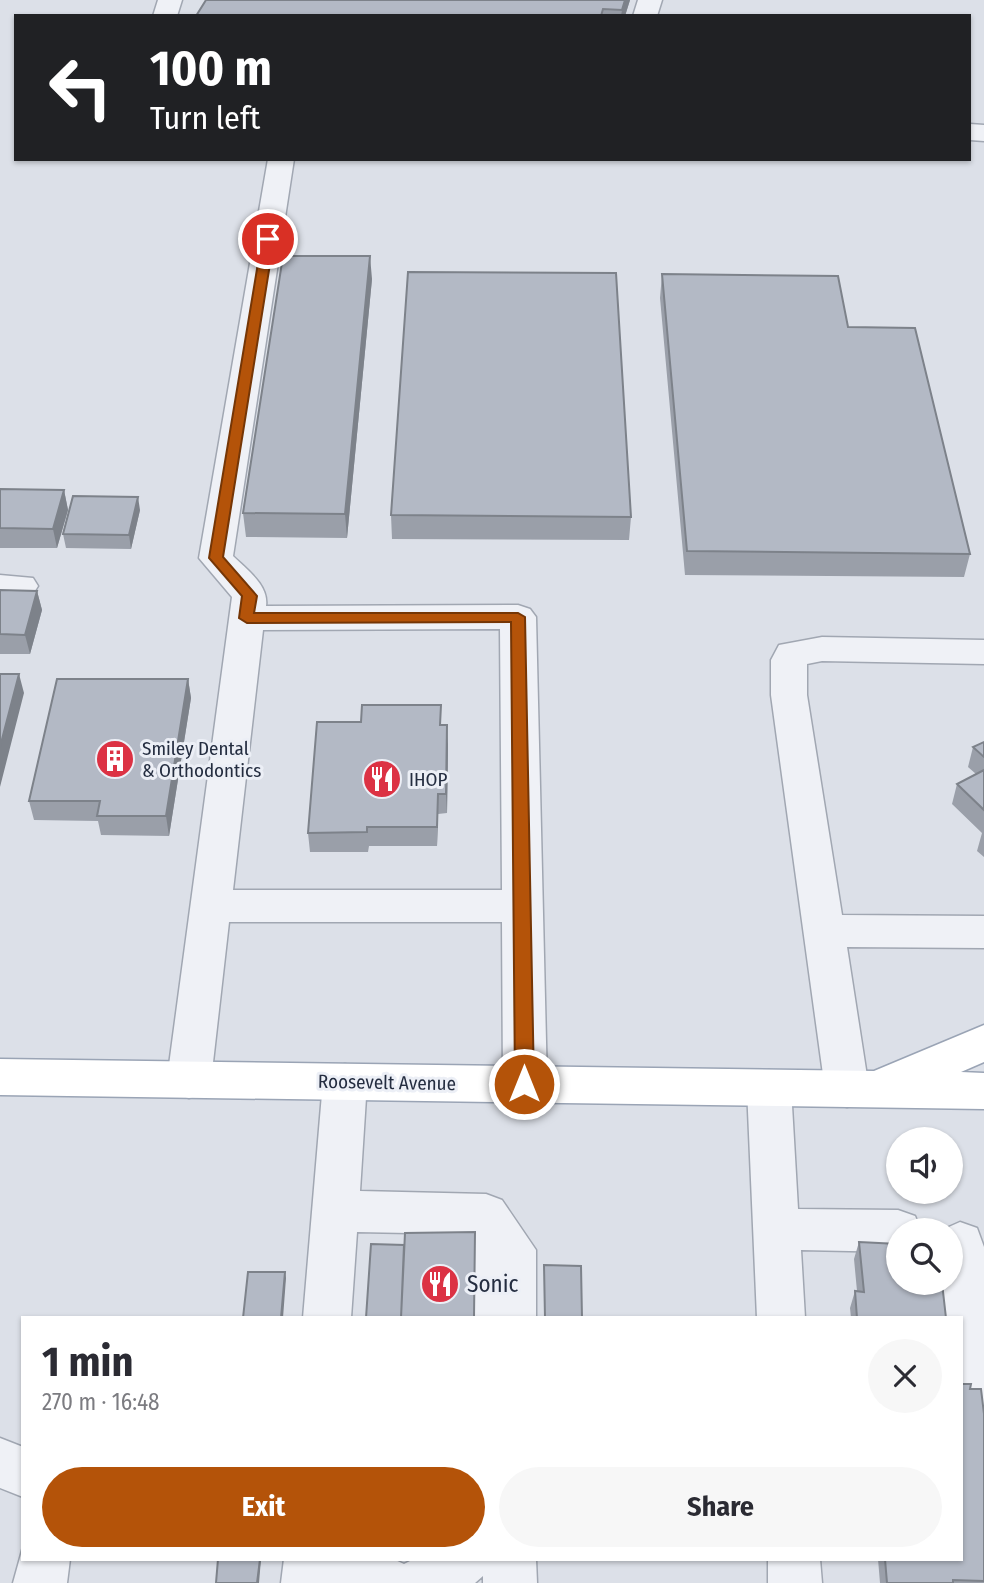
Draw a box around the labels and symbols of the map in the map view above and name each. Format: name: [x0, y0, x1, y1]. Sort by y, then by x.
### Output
pin: [238, 209, 298, 269]
place label: Smiley Dental & Orthodontics: [142, 737, 261, 782]
building icon: Smiley Dental & Orthodontics: [94, 738, 136, 780]
restaurant icon: IHOP: [361, 758, 403, 800]
place label: IHOP: [409, 768, 447, 791]
position arrow: [487, 1047, 561, 1121]
street label: Roosevelt Avenue: [318, 1070, 456, 1095]
restaurant icon: Sonic: [419, 1263, 461, 1305]
place label: Sonic: [467, 1270, 518, 1298]

